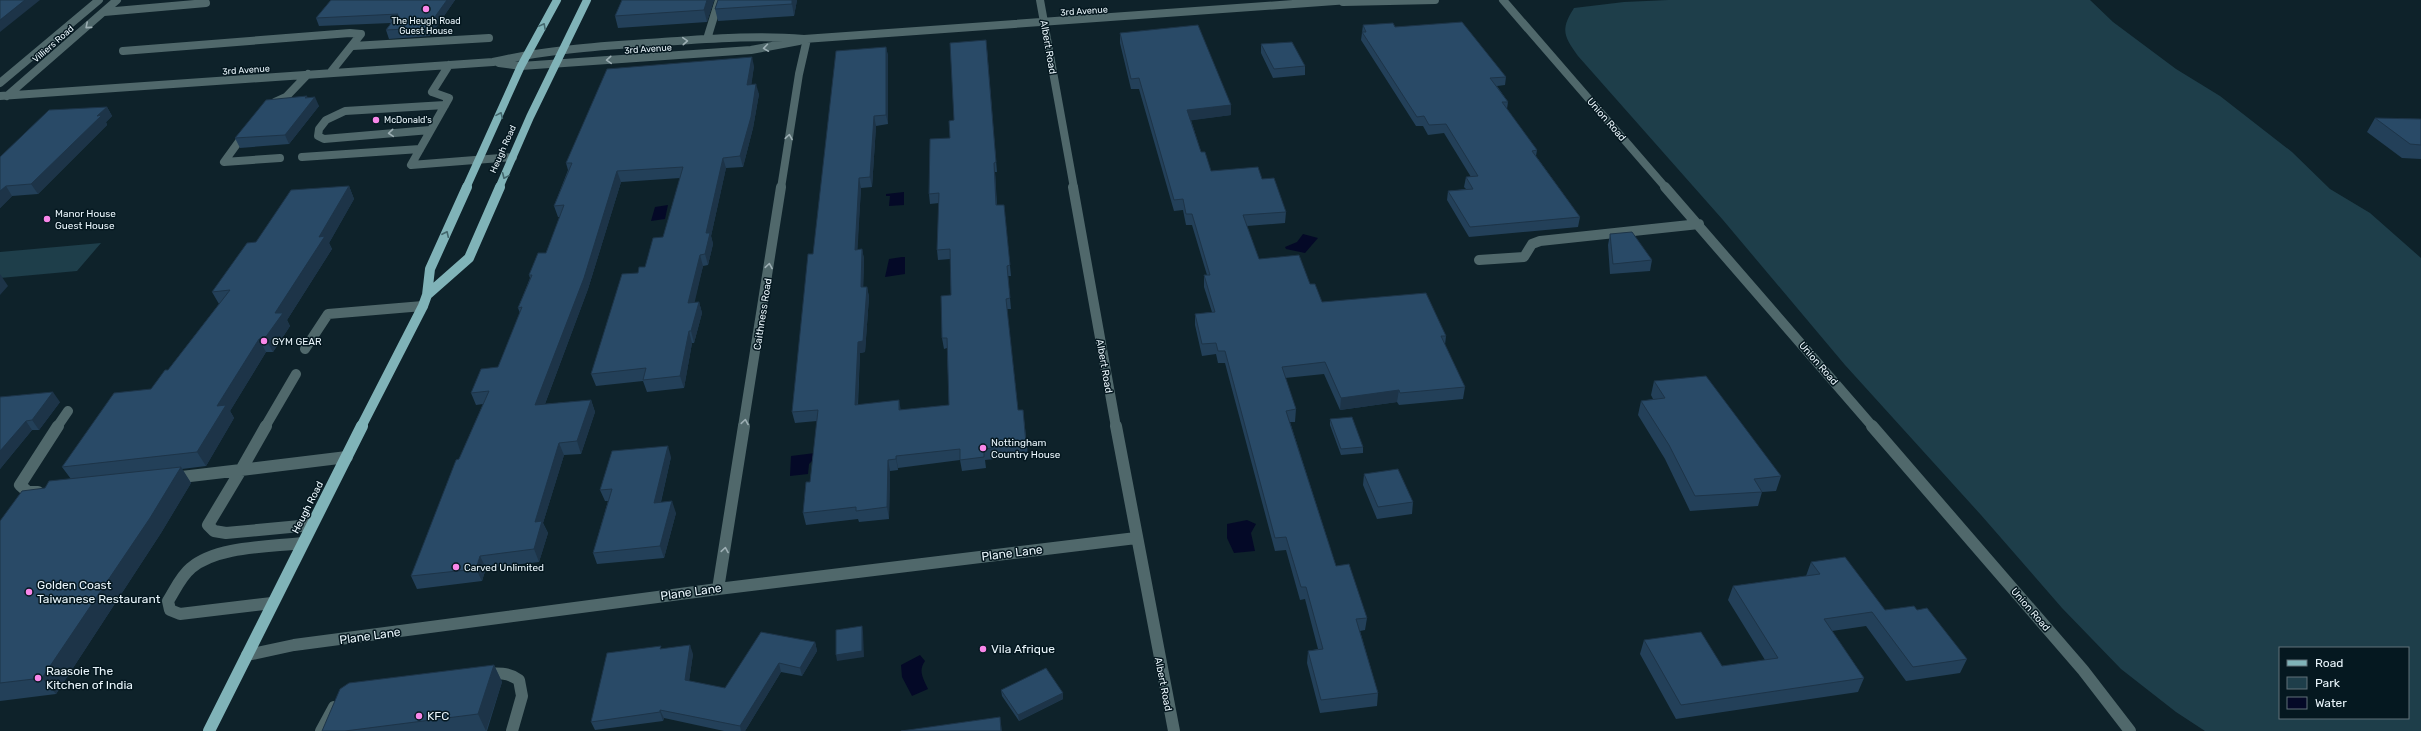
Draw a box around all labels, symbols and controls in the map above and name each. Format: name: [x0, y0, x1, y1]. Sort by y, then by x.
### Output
marker: The Heugh Road Guest House: [421, 4, 431, 14]
street label: 3rd Avenue: [1060, 4, 1108, 18]
place label: The Heugh Road Guest House: [391, 16, 461, 36]
street label: Albert Road: [1037, 19, 1059, 75]
one-way arrow: [85, 21, 92, 28]
street label: Villiers Road: [30, 23, 76, 65]
one-way arrow: [538, 23, 546, 30]
one-way arrow: [682, 36, 688, 45]
street label: 3rd Avenue: [624, 42, 672, 56]
one-way arrow: [763, 43, 769, 52]
one-way arrow: [606, 56, 612, 65]
street label: 3rd Avenue: [222, 63, 270, 77]
street label: Union Road: [1584, 96, 1628, 144]
one-way arrow: [495, 112, 503, 120]
marker: McDonald's: [371, 115, 381, 125]
place label: McDonald's: [384, 115, 432, 125]
street label: Heugh Road: [488, 124, 518, 174]
one-way arrow: [388, 129, 394, 138]
one-way arrow: [784, 134, 793, 140]
one-way arrow: [501, 172, 509, 179]
place label: Manor House Guest House: [55, 208, 116, 232]
marker: Manor House Guest House: [42, 214, 52, 224]
one-way arrow: [441, 230, 449, 238]
one-way arrow: [764, 263, 773, 269]
street label: Caithness Road: [751, 277, 775, 351]
marker: GYM GEAR: [259, 336, 269, 346]
place label: GYM GEAR: [272, 336, 322, 348]
street label: Albert Road: [1093, 338, 1115, 394]
street label: Union Road: [1796, 340, 1840, 388]
one-way arrow: [740, 419, 749, 425]
place label: Nottingham Country House: [991, 437, 1061, 461]
marker: Nottingham Country House: [978, 443, 988, 453]
street label: Heugh Road: [290, 479, 326, 536]
street label: Plane Lane: [981, 542, 1044, 564]
one-way arrow: [720, 547, 728, 553]
marker: Carved Unlimited: [451, 562, 461, 572]
place label: Carved Unlimited: [464, 562, 544, 574]
place label: Golden Coast Taiwanese Restaurant: [37, 578, 161, 606]
street label: Plane Lane: [660, 581, 723, 603]
street label: Union Road: [2008, 586, 2052, 634]
marker: Golden Coast Taiwanese Restaurant: [24, 587, 34, 597]
street label: Plane Lane: [339, 625, 402, 647]
place label: Vila Afrique: [991, 642, 1055, 656]
marker: Vila Afrique: [978, 644, 988, 654]
legend: [2279, 647, 2409, 719]
street label: Albert Road: [1152, 656, 1174, 712]
text: Road: [2315, 656, 2343, 670]
place label: Raasoie The Kitchen of India: [46, 664, 133, 692]
marker: Raasoie The Kitchen of India: [33, 673, 43, 683]
text: Park: [2315, 676, 2341, 690]
text: Water: [2315, 696, 2347, 710]
place label: KFC: [427, 709, 449, 723]
marker: KFC: [414, 711, 424, 721]

